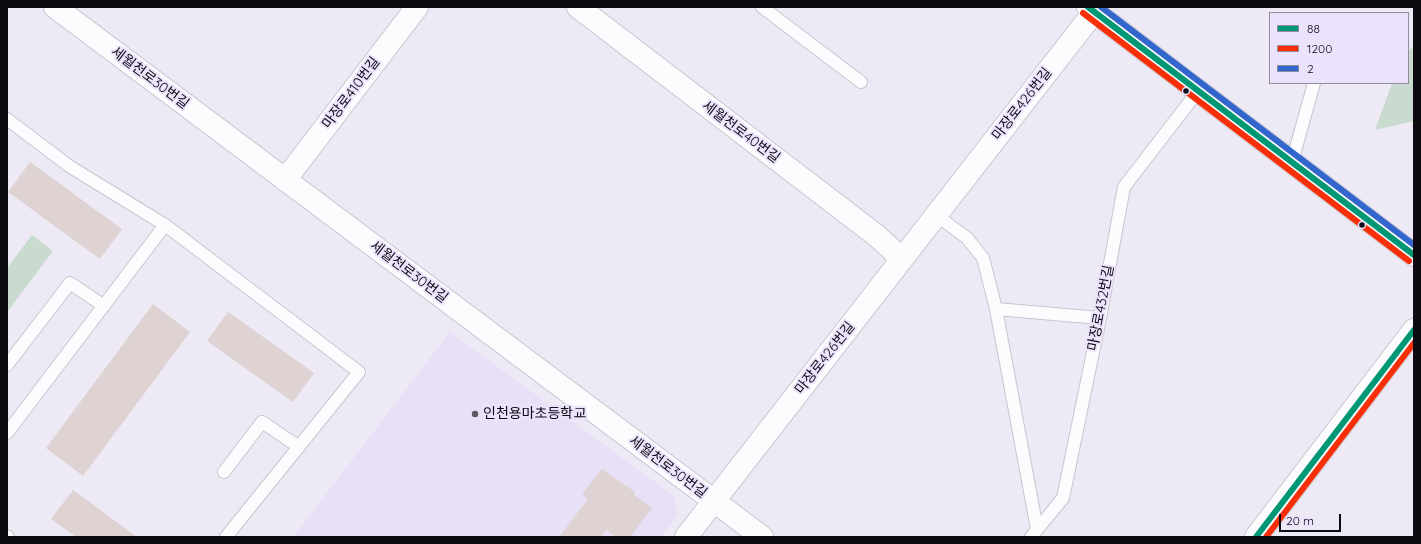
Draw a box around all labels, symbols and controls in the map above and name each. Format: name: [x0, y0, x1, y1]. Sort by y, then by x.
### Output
legend: [1269, 12, 1409, 84]
text: 88: [1307, 21, 1320, 36]
text: 1200: [1307, 41, 1332, 56]
street label: 세월천로30번길: [108, 43, 192, 113]
street label: 마장로410번길: [319, 54, 383, 132]
text: 2: [1307, 61, 1314, 76]
street label: 마장로426번길: [989, 65, 1055, 143]
unlabelled marker: [1181, 86, 1191, 96]
street label: 세월천로40번길: [699, 97, 783, 167]
unlabelled marker: [1357, 220, 1367, 230]
street label: 세월천로30번길: [367, 237, 451, 307]
street label: 마장로432번길: [1084, 264, 1118, 352]
street label: 마장로426번길: [792, 319, 858, 397]
place label: 인천용마초등학교: [483, 406, 586, 422]
marker: 인천용마초등학교: [470, 409, 480, 419]
street label: 세월천로30번길: [626, 432, 710, 502]
scale bar: [1281, 506, 1343, 532]
text: 20 m: [1286, 513, 1314, 528]

